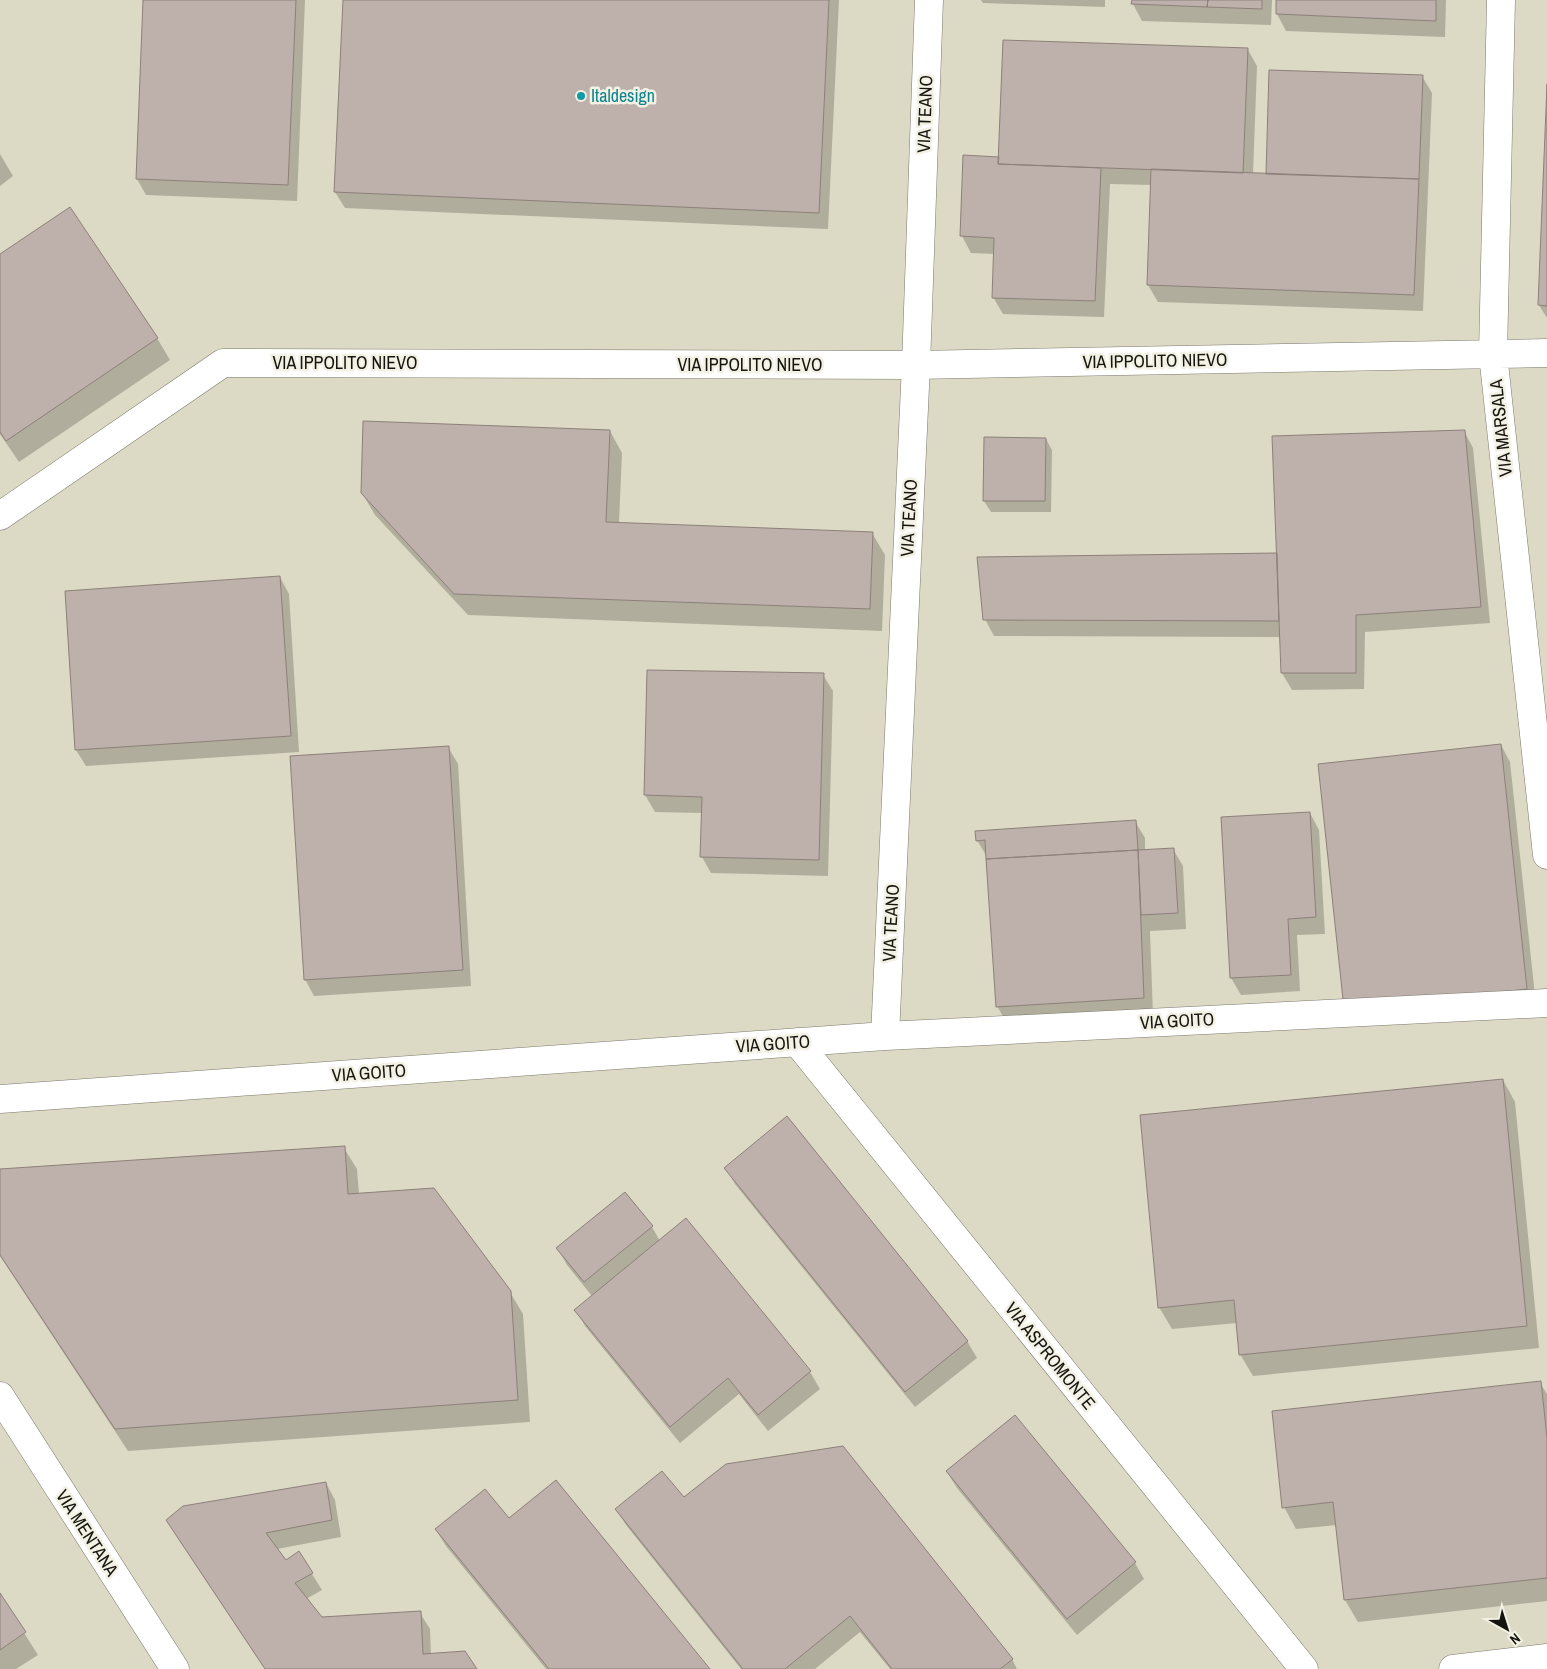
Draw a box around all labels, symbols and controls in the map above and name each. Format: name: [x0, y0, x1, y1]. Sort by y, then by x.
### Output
street label: VIA TEANO: [911, 75, 938, 153]
place label: Italdesign: [591, 83, 655, 108]
marker: Italdesign: [575, 90, 587, 102]
street label: VIA IPPOLITO NIEVO: [1082, 347, 1228, 374]
street label: VIA IPPOLITO NIEVO: [273, 350, 417, 375]
street label: VIA IPPOLITO NIEVO: [678, 352, 822, 377]
street label: VIA MARSALA: [1483, 378, 1518, 478]
street label: VIA TEANO: [894, 479, 923, 557]
street label: VIA TEANO: [876, 884, 905, 962]
street label: VIA GOITO: [1139, 1006, 1215, 1035]
street label: VIA GOITO: [735, 1028, 811, 1059]
street label: VIA GOITO: [331, 1057, 407, 1088]
street label: VIA ASPROMONTE: [999, 1297, 1101, 1415]
street label: VIA MENTANA: [50, 1485, 125, 1581]
north arrow: [1482, 1604, 1532, 1654]
text: N: [1506, 1629, 1524, 1649]

